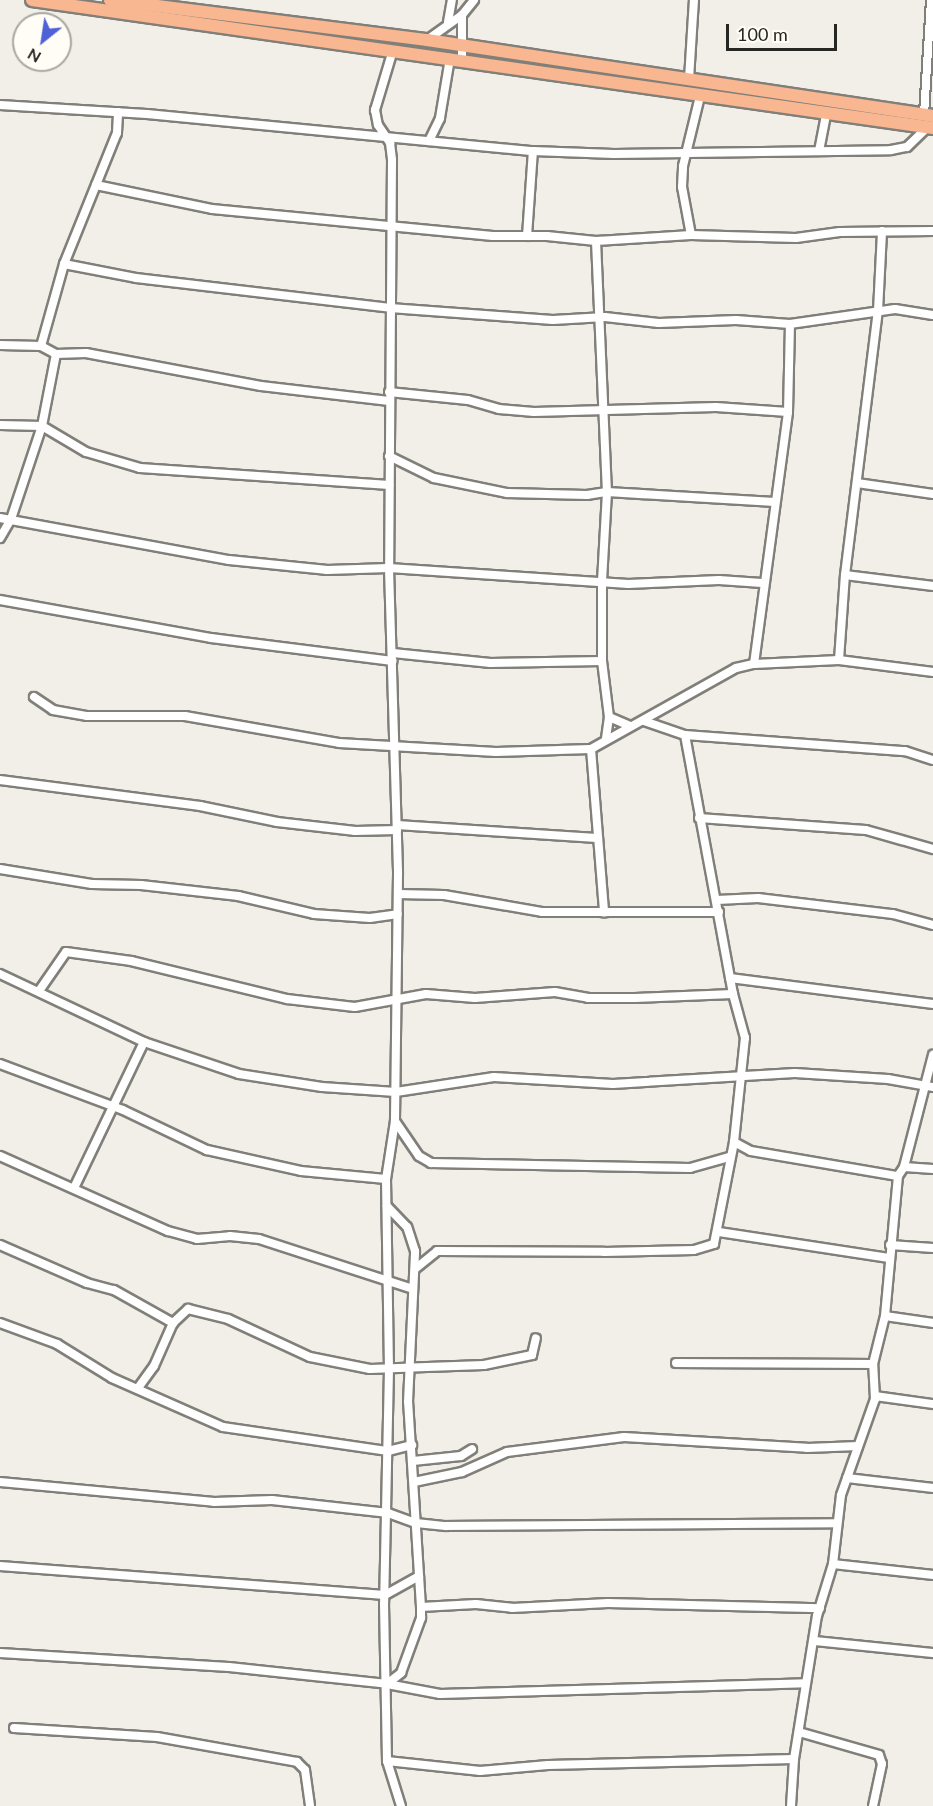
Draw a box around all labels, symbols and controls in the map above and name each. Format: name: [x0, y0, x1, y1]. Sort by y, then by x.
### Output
north arrow: [12, 12, 72, 72]
scale bar: [729, 12, 840, 50]
text: 100 m: [737, 23, 788, 45]
text: N: [24, 45, 44, 68]

